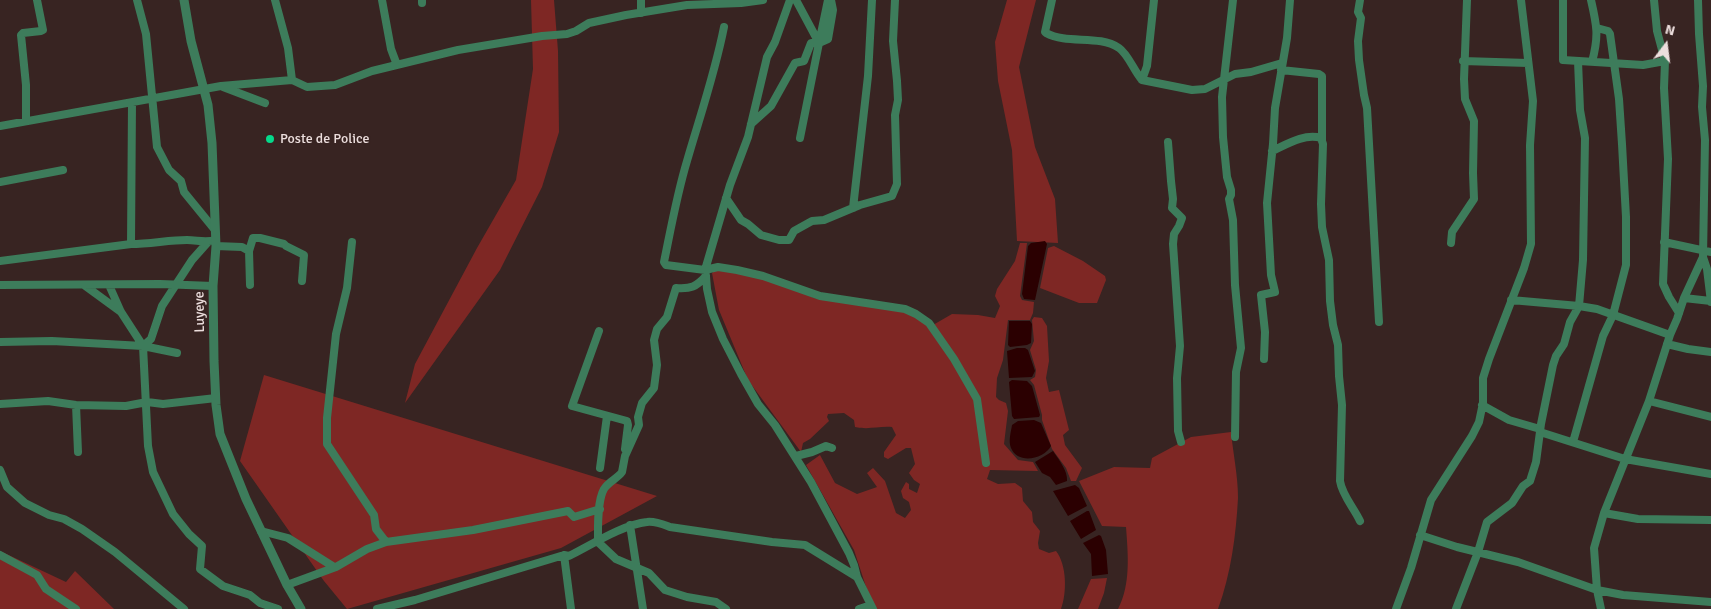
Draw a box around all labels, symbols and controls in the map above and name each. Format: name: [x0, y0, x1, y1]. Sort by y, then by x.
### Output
north arrow: [1641, 20, 1691, 70]
text: N: [1663, 21, 1677, 40]
place label: Poste de Police: [280, 131, 370, 147]
marker: Poste de Police: [264, 133, 276, 145]
street label: Luyeye: [191, 291, 209, 333]

